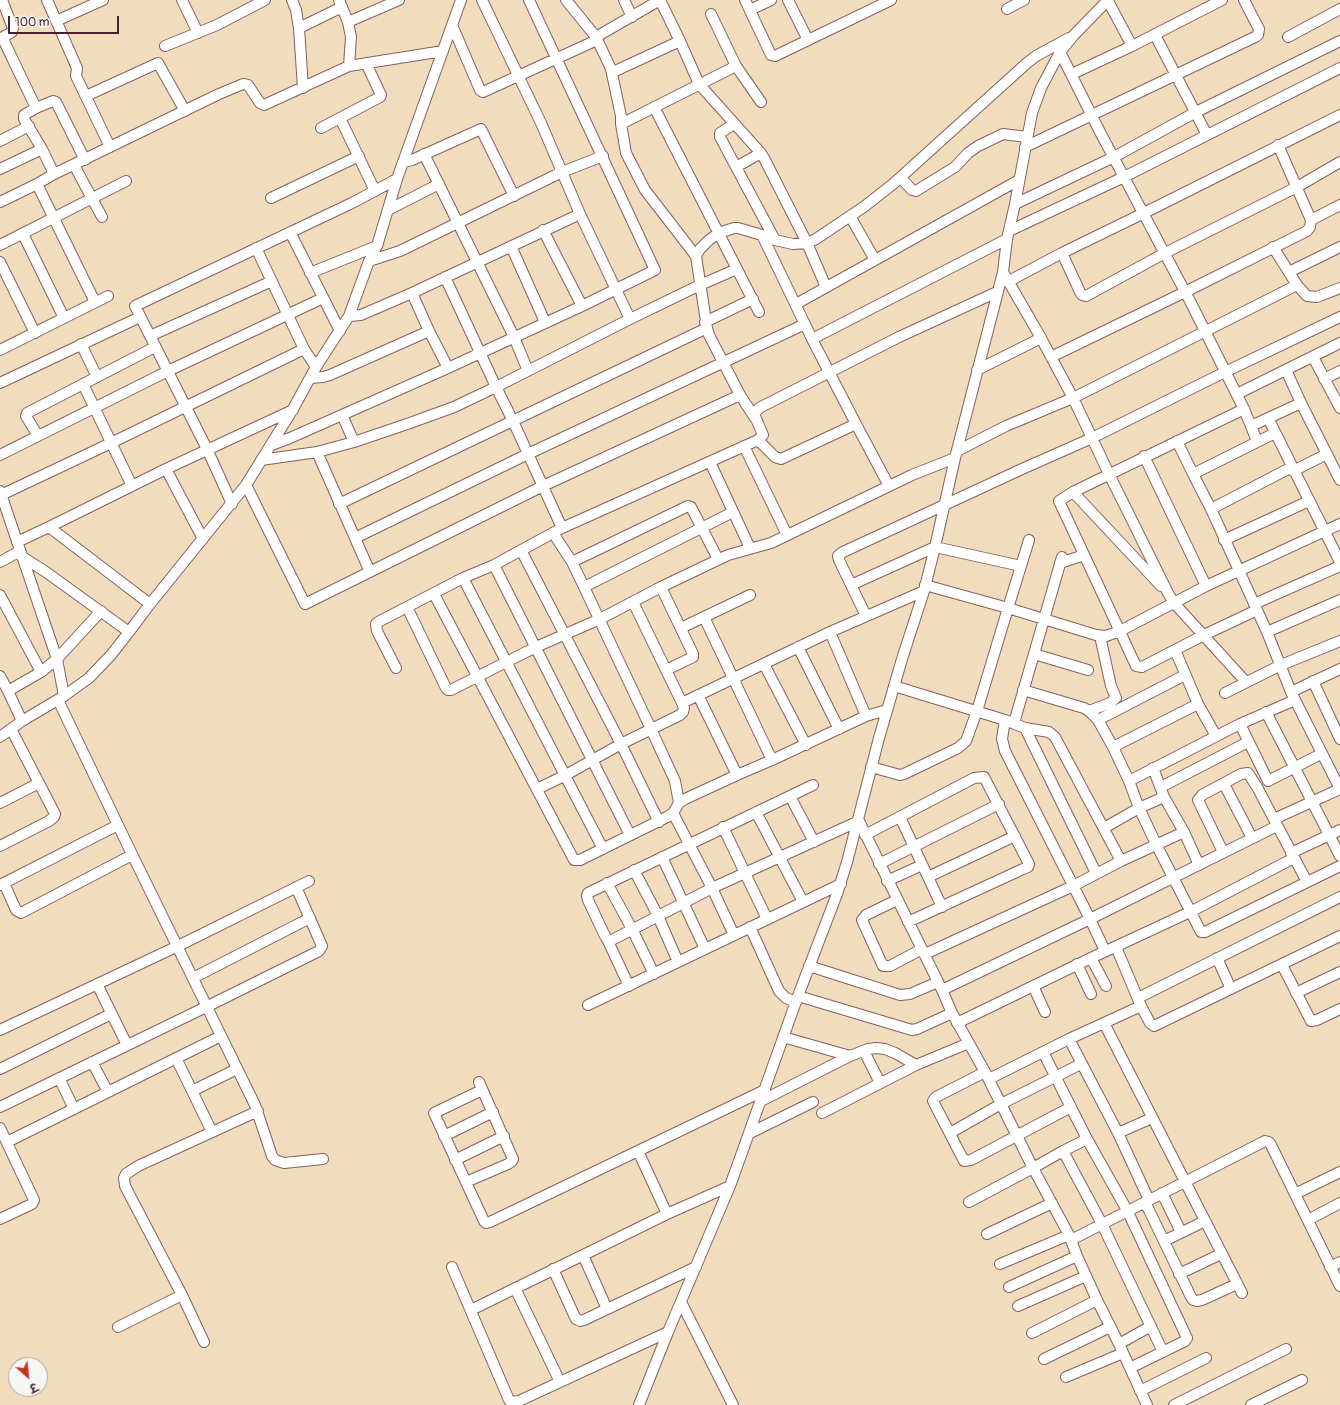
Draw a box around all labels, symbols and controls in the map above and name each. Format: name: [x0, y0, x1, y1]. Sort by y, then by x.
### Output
scale bar: [10, 8, 121, 34]
text: 100 m: [15, 15, 49, 30]
north arrow: [8, 1357, 48, 1397]
text: उ: [27, 1380, 39, 1395]

